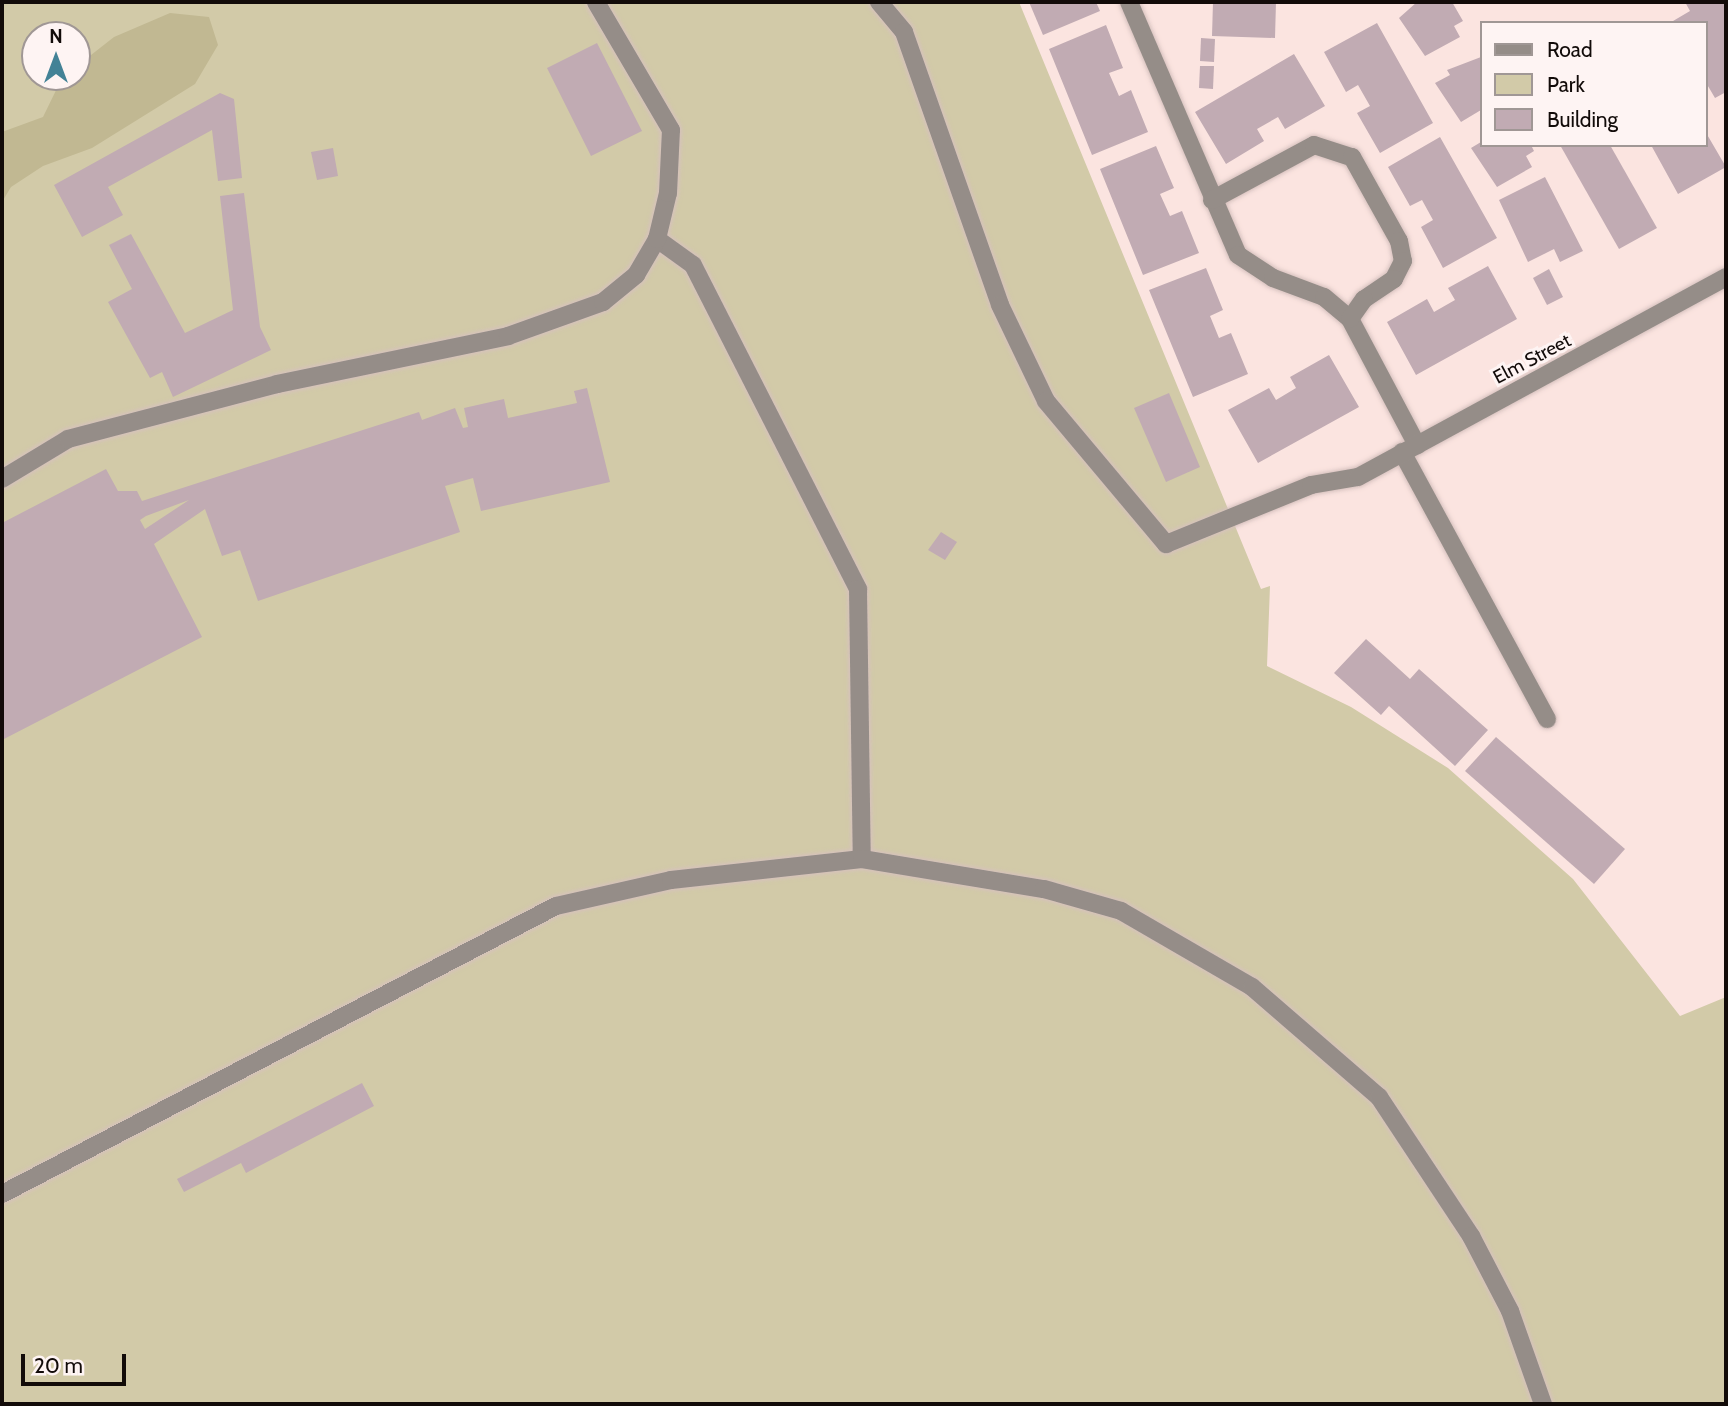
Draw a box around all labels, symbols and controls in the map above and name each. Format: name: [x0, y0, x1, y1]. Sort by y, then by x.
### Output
north arrow: [21, 21, 91, 91]
legend: [1480, 21, 1707, 147]
text: N: [49, 25, 63, 48]
text: Road: [1547, 37, 1593, 62]
text: Park: [1547, 72, 1585, 97]
text: Building: [1547, 107, 1618, 132]
street label: Elm Street: [1489, 329, 1575, 389]
scale bar: [24, 1340, 130, 1384]
text: 20 m: [34, 1353, 83, 1378]

